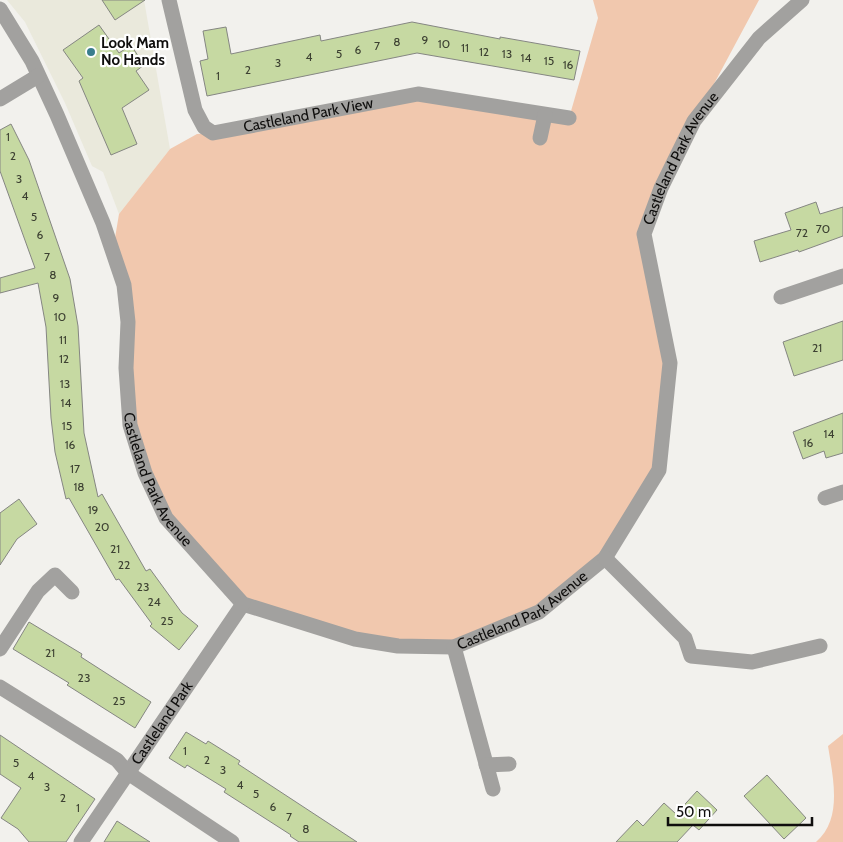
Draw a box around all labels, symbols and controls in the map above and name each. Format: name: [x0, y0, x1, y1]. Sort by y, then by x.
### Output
house number: 9: [422, 32, 429, 47]
place label: Look Mam No Hands: [101, 34, 169, 69]
house number: 8: [393, 34, 401, 49]
house number: 10: [438, 36, 450, 51]
house number: 7: [374, 38, 380, 53]
house number: 11: [461, 40, 469, 55]
house number: 6: [355, 42, 362, 57]
house number: 12: [479, 44, 489, 59]
marker: Look Mam No Hands: [85, 46, 97, 58]
house number: 5: [336, 46, 342, 61]
house number: 13: [502, 46, 512, 61]
house number: 4: [306, 49, 313, 64]
house number: 14: [521, 50, 531, 65]
house number: 15: [544, 53, 554, 68]
house number: 3: [275, 55, 281, 70]
house number: 16: [563, 57, 574, 72]
house number: 2: [245, 62, 251, 77]
house number: 1: [216, 68, 220, 83]
street label: Castleland Park Avenue: [639, 88, 723, 227]
street label: Castleland Park View: [242, 94, 375, 136]
house number: 1: [6, 129, 10, 144]
house number: 2: [10, 148, 16, 163]
house number: 3: [16, 171, 22, 186]
house number: 4: [22, 188, 29, 203]
house number: 5: [31, 209, 37, 224]
house number: 70: [816, 221, 830, 236]
house number: 72: [796, 225, 808, 240]
house number: 6: [37, 227, 44, 242]
house number: 7: [44, 249, 50, 264]
house number: 8: [49, 267, 57, 282]
house number: 9: [53, 290, 60, 305]
house number: 10: [54, 309, 66, 324]
house number: 11: [59, 332, 67, 347]
house number: 21: [812, 340, 822, 355]
house number: 12: [59, 351, 69, 366]
house number: 13: [60, 376, 70, 391]
house number: 14: [61, 395, 71, 410]
street label: Castleland Park Avenue: [120, 412, 196, 550]
house number: 15: [62, 418, 72, 433]
house number: 14: [824, 426, 834, 441]
house number: 16: [803, 435, 814, 450]
house number: 16: [65, 437, 76, 452]
house number: 17: [70, 461, 80, 476]
house number: 18: [73, 479, 85, 494]
house number: 19: [88, 502, 99, 517]
house number: 20: [95, 519, 109, 534]
house number: 21: [110, 541, 120, 556]
house number: 22: [118, 557, 130, 572]
street label: Castleland Park Avenue: [454, 567, 591, 654]
house number: 23: [137, 579, 149, 594]
house number: 24: [147, 594, 161, 609]
house number: 25: [161, 613, 173, 628]
house number: 21: [45, 645, 55, 660]
house number: 23: [78, 670, 90, 685]
street label: Castleland Park: [127, 678, 197, 768]
house number: 25: [113, 693, 125, 708]
house number: 1: [183, 743, 187, 758]
house number: 2: [204, 752, 210, 767]
house number: 5: [13, 755, 19, 770]
house number: 3: [220, 762, 226, 777]
house number: 4: [28, 768, 35, 783]
house number: 4: [237, 777, 244, 792]
house number: 3: [44, 779, 50, 794]
house number: 5: [253, 786, 259, 801]
house number: 2: [60, 790, 66, 805]
scale bar: [668, 794, 812, 826]
house number: 6: [270, 799, 277, 814]
house number: 1: [76, 800, 80, 815]
text: 50 m: [676, 803, 711, 821]
house number: 7: [286, 809, 292, 824]
house number: 8: [302, 821, 310, 836]

